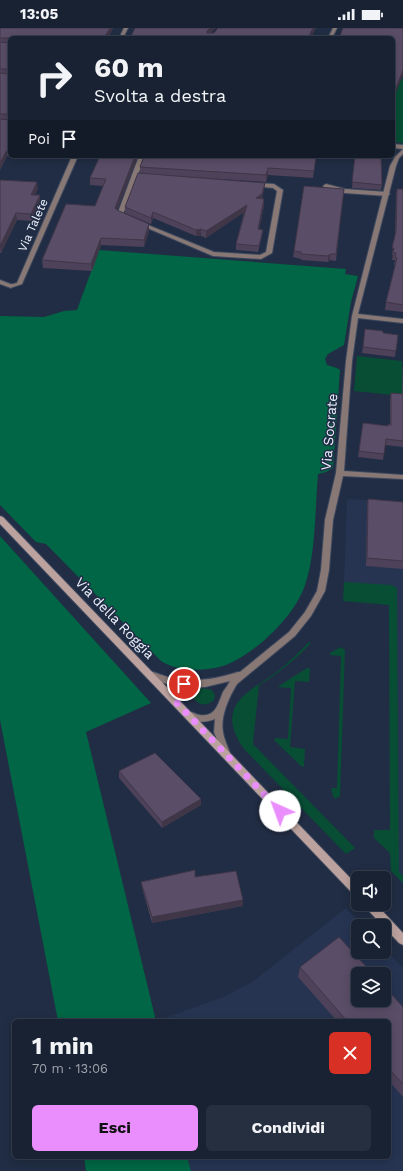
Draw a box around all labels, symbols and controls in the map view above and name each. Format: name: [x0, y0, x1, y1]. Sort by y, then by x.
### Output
text: 13:05: [20, 5, 58, 23]
text: 60 m: [94, 51, 164, 84]
icon: right: [28, 52, 80, 104]
text: Svolta a destra: [94, 85, 226, 106]
icon: arrive: [58, 128, 80, 150]
text: Poi: [28, 130, 50, 148]
street label: Via Talete: [15, 196, 51, 254]
street label: Via Socrate: [318, 393, 340, 471]
street label: Via della Roggia: [72, 574, 158, 662]
pin: [167, 667, 201, 701]
icon: arrive: [173, 673, 195, 695]
position arrow: [259, 790, 301, 832]
map controls: [351, 871, 391, 1007]
button: sound: [351, 871, 391, 911]
button: search: [351, 919, 391, 959]
button: layers: [351, 967, 391, 1007]
text: 1 min: [32, 1032, 94, 1060]
button: close: [329, 1032, 371, 1074]
text: 70 m · 13:06: [32, 1061, 108, 1076]
button: Esci: [32, 1105, 198, 1151]
button: Condividi: [206, 1105, 371, 1151]

